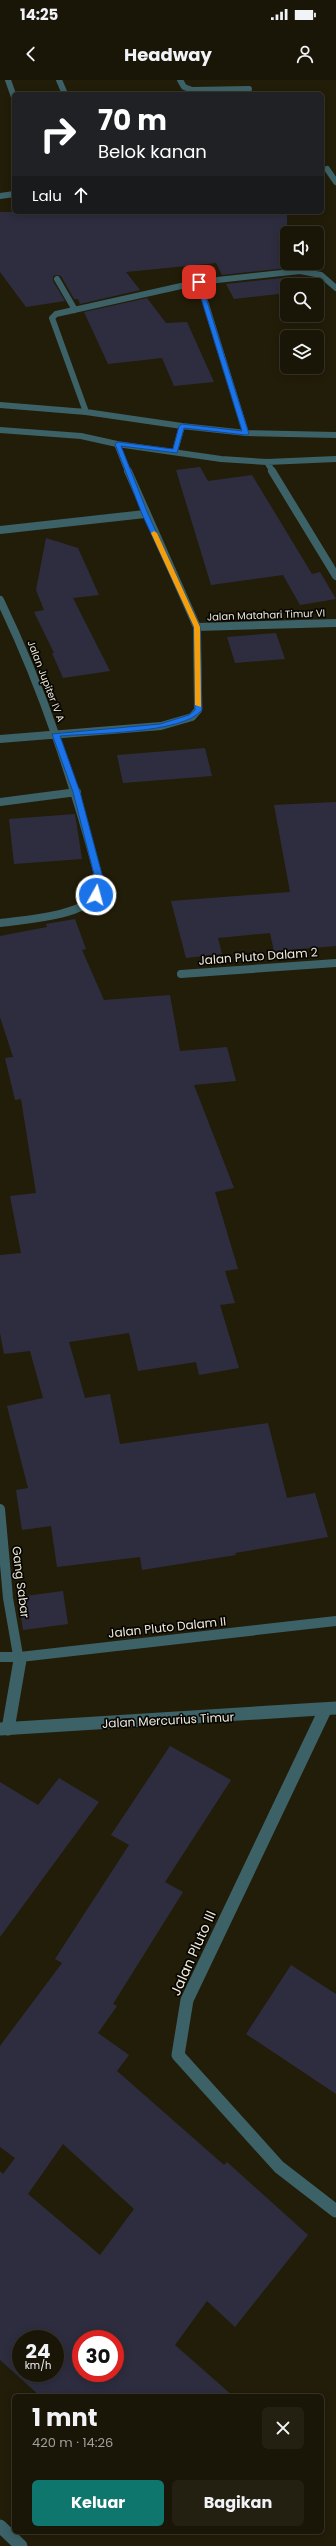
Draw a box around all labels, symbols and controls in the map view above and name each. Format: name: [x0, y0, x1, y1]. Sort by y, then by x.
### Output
text: 14:25: [20, 4, 58, 25]
text: Headway: [124, 42, 212, 67]
icon: back: [20, 43, 42, 65]
icon: person: [294, 43, 316, 65]
text: 70 m: [98, 101, 167, 140]
icon: right: [32, 108, 84, 160]
text: Belok kanan: [98, 139, 207, 164]
icon: ahead: [70, 184, 92, 206]
text: Lalu: [32, 185, 62, 206]
map controls: [280, 226, 324, 374]
button: sound: [280, 226, 324, 270]
pin: [182, 265, 216, 299]
icon: arrive: [188, 271, 210, 293]
button: search: [280, 278, 324, 322]
button: layers: [280, 330, 324, 374]
street label: Jalan Matahari Timur VI: [207, 605, 325, 625]
street label: Jalan Jupiter IV A: [24, 638, 69, 724]
position arrow: [75, 874, 117, 916]
street label: Jalan Pluto Dalam 2: [198, 943, 318, 969]
street label: Gang Sabar: [8, 1545, 34, 1619]
street label: Jalan Pluto Dalam II: [107, 1612, 227, 1642]
street label: Jalan Mercurius Timur: [102, 1708, 235, 1732]
street label: Jalan Pluto III: [165, 1907, 221, 1999]
speed limit sign: 30: [72, 2330, 124, 2382]
text: 24: [26, 2337, 50, 2365]
text: km/h: [25, 2358, 51, 2373]
text: 1 mnt: [32, 2401, 97, 2434]
button: close: [262, 2407, 304, 2449]
text: 420 m · 14:26: [32, 2433, 113, 2452]
button: Keluar: [32, 2480, 164, 2526]
button: Bagikan: [172, 2480, 304, 2526]

